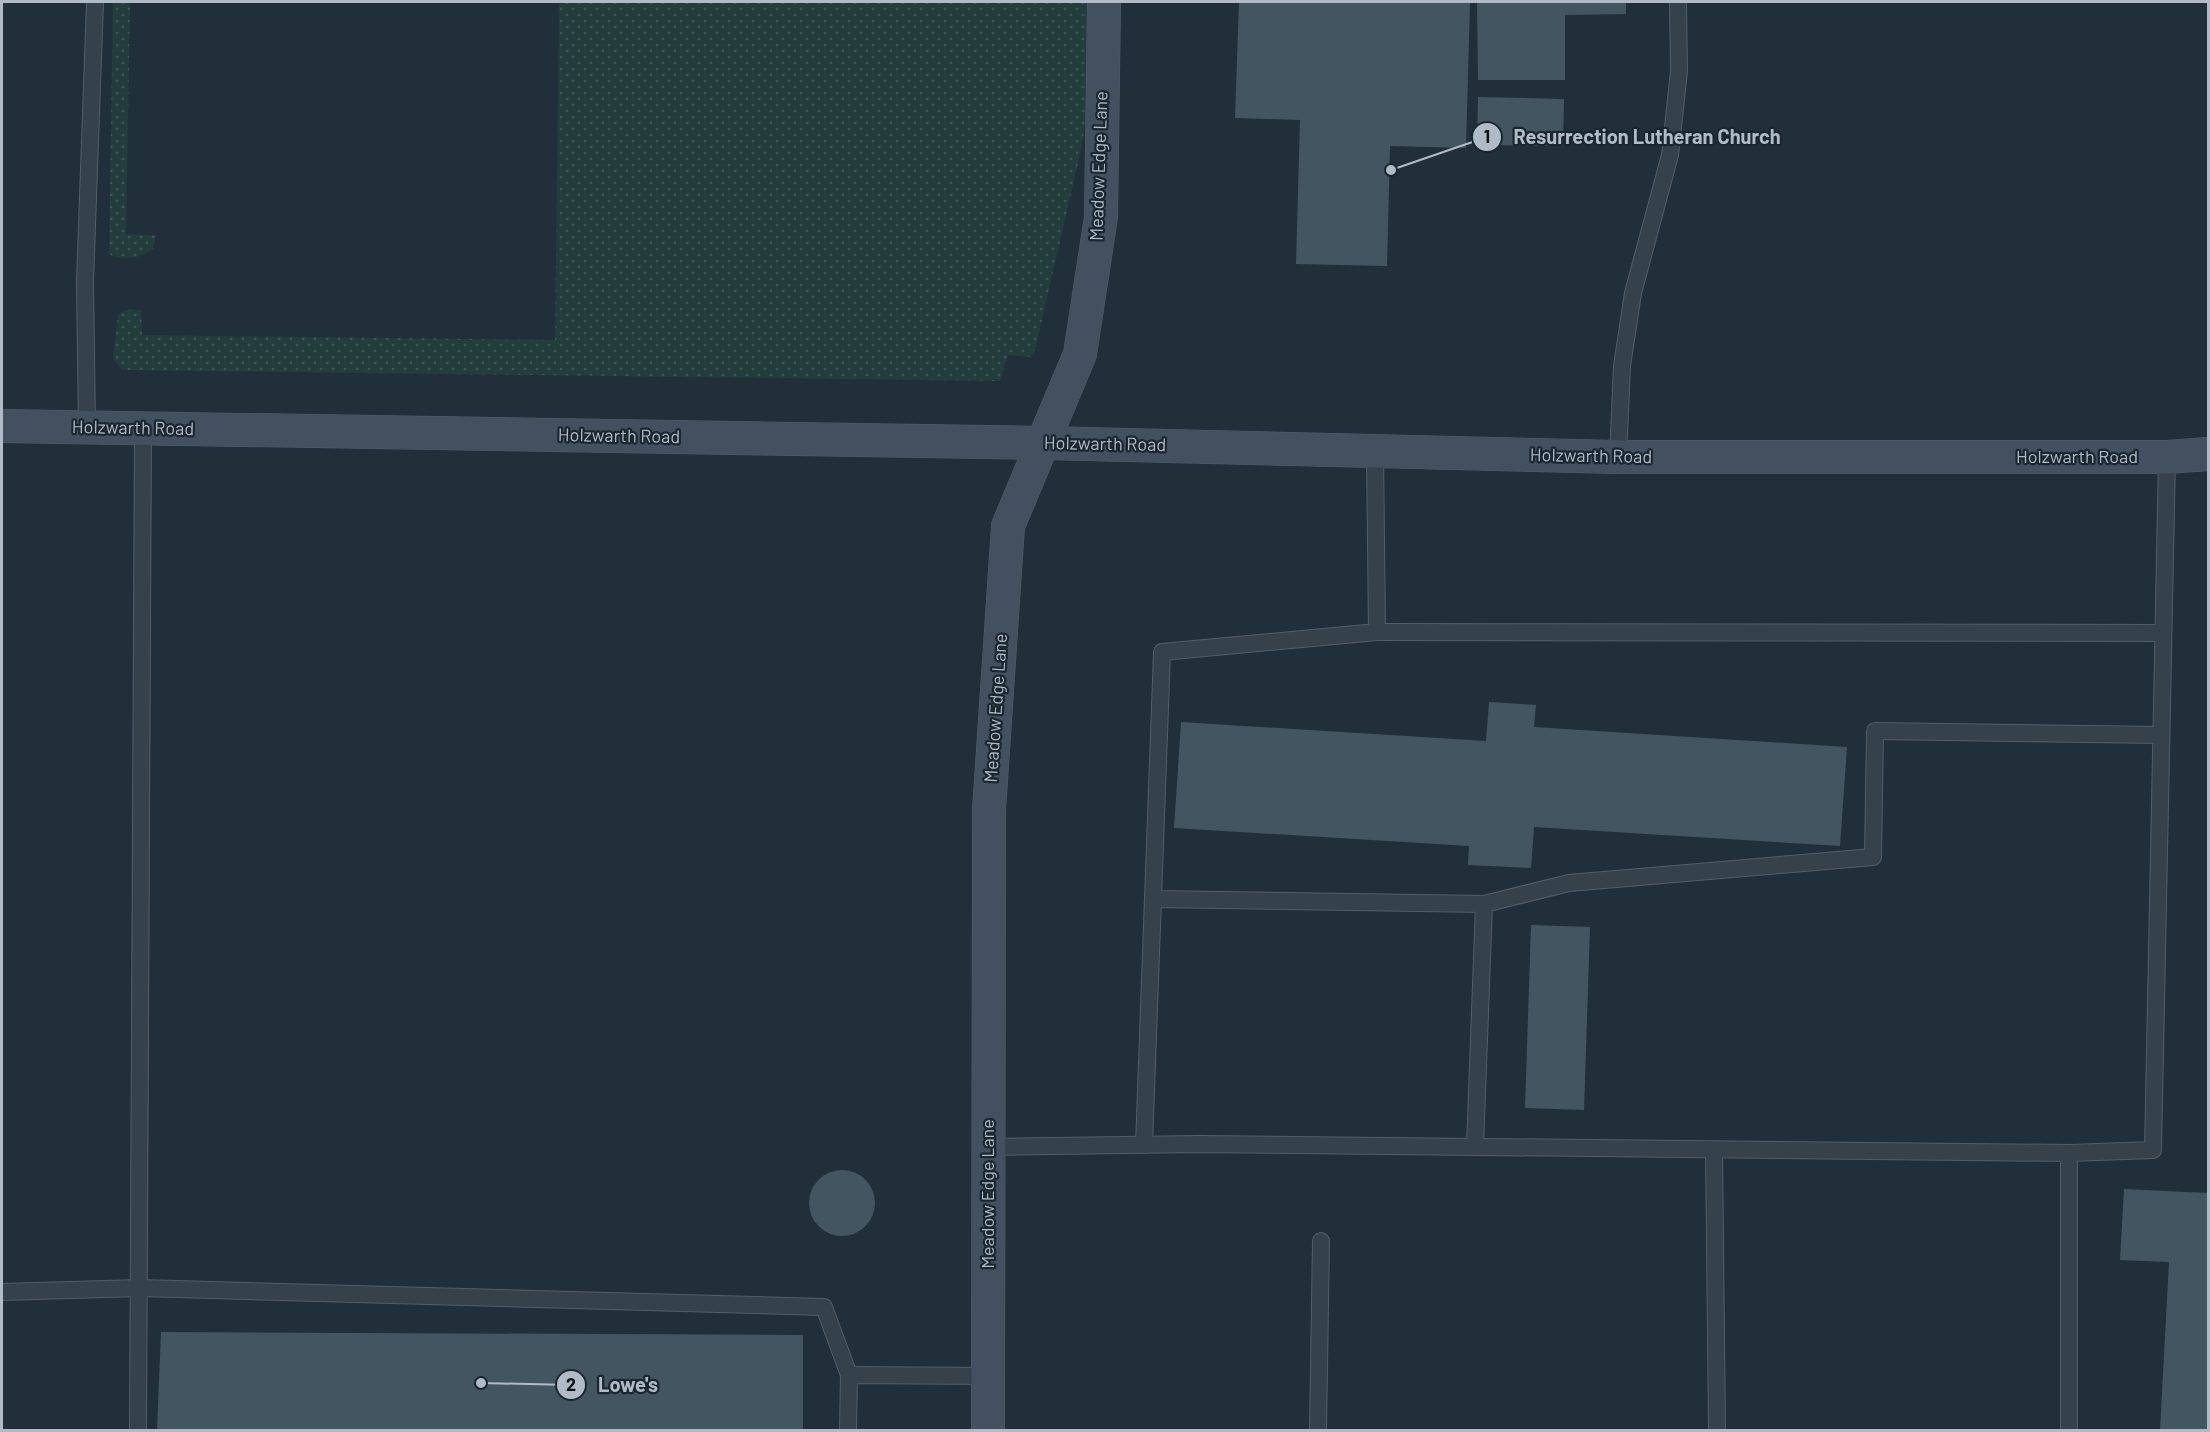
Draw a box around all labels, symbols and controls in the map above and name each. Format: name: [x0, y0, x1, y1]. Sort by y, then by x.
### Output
street label: Meadow Edge Lane: [1084, 91, 1112, 241]
callout: Resurrection Lutheran Church: [1472, 118, 1793, 156]
text: Resurrection Lutheran Church: [1513, 124, 1781, 148]
text: 1: [1484, 125, 1490, 147]
street label: Holzwarth Road: [72, 415, 194, 439]
street label: Holzwarth Road: [558, 423, 680, 447]
street label: Holzwarth Road: [1044, 431, 1166, 455]
street label: Holzwarth Road: [1530, 443, 1652, 467]
street label: Holzwarth Road: [2016, 445, 2138, 467]
street label: Meadow Edge Lane: [979, 633, 1011, 783]
street label: Meadow Edge Lane: [976, 1119, 998, 1269]
callout: Lowe's: [556, 1366, 670, 1404]
text: Lowe's: [598, 1372, 658, 1396]
text: 2: [566, 1373, 576, 1395]

